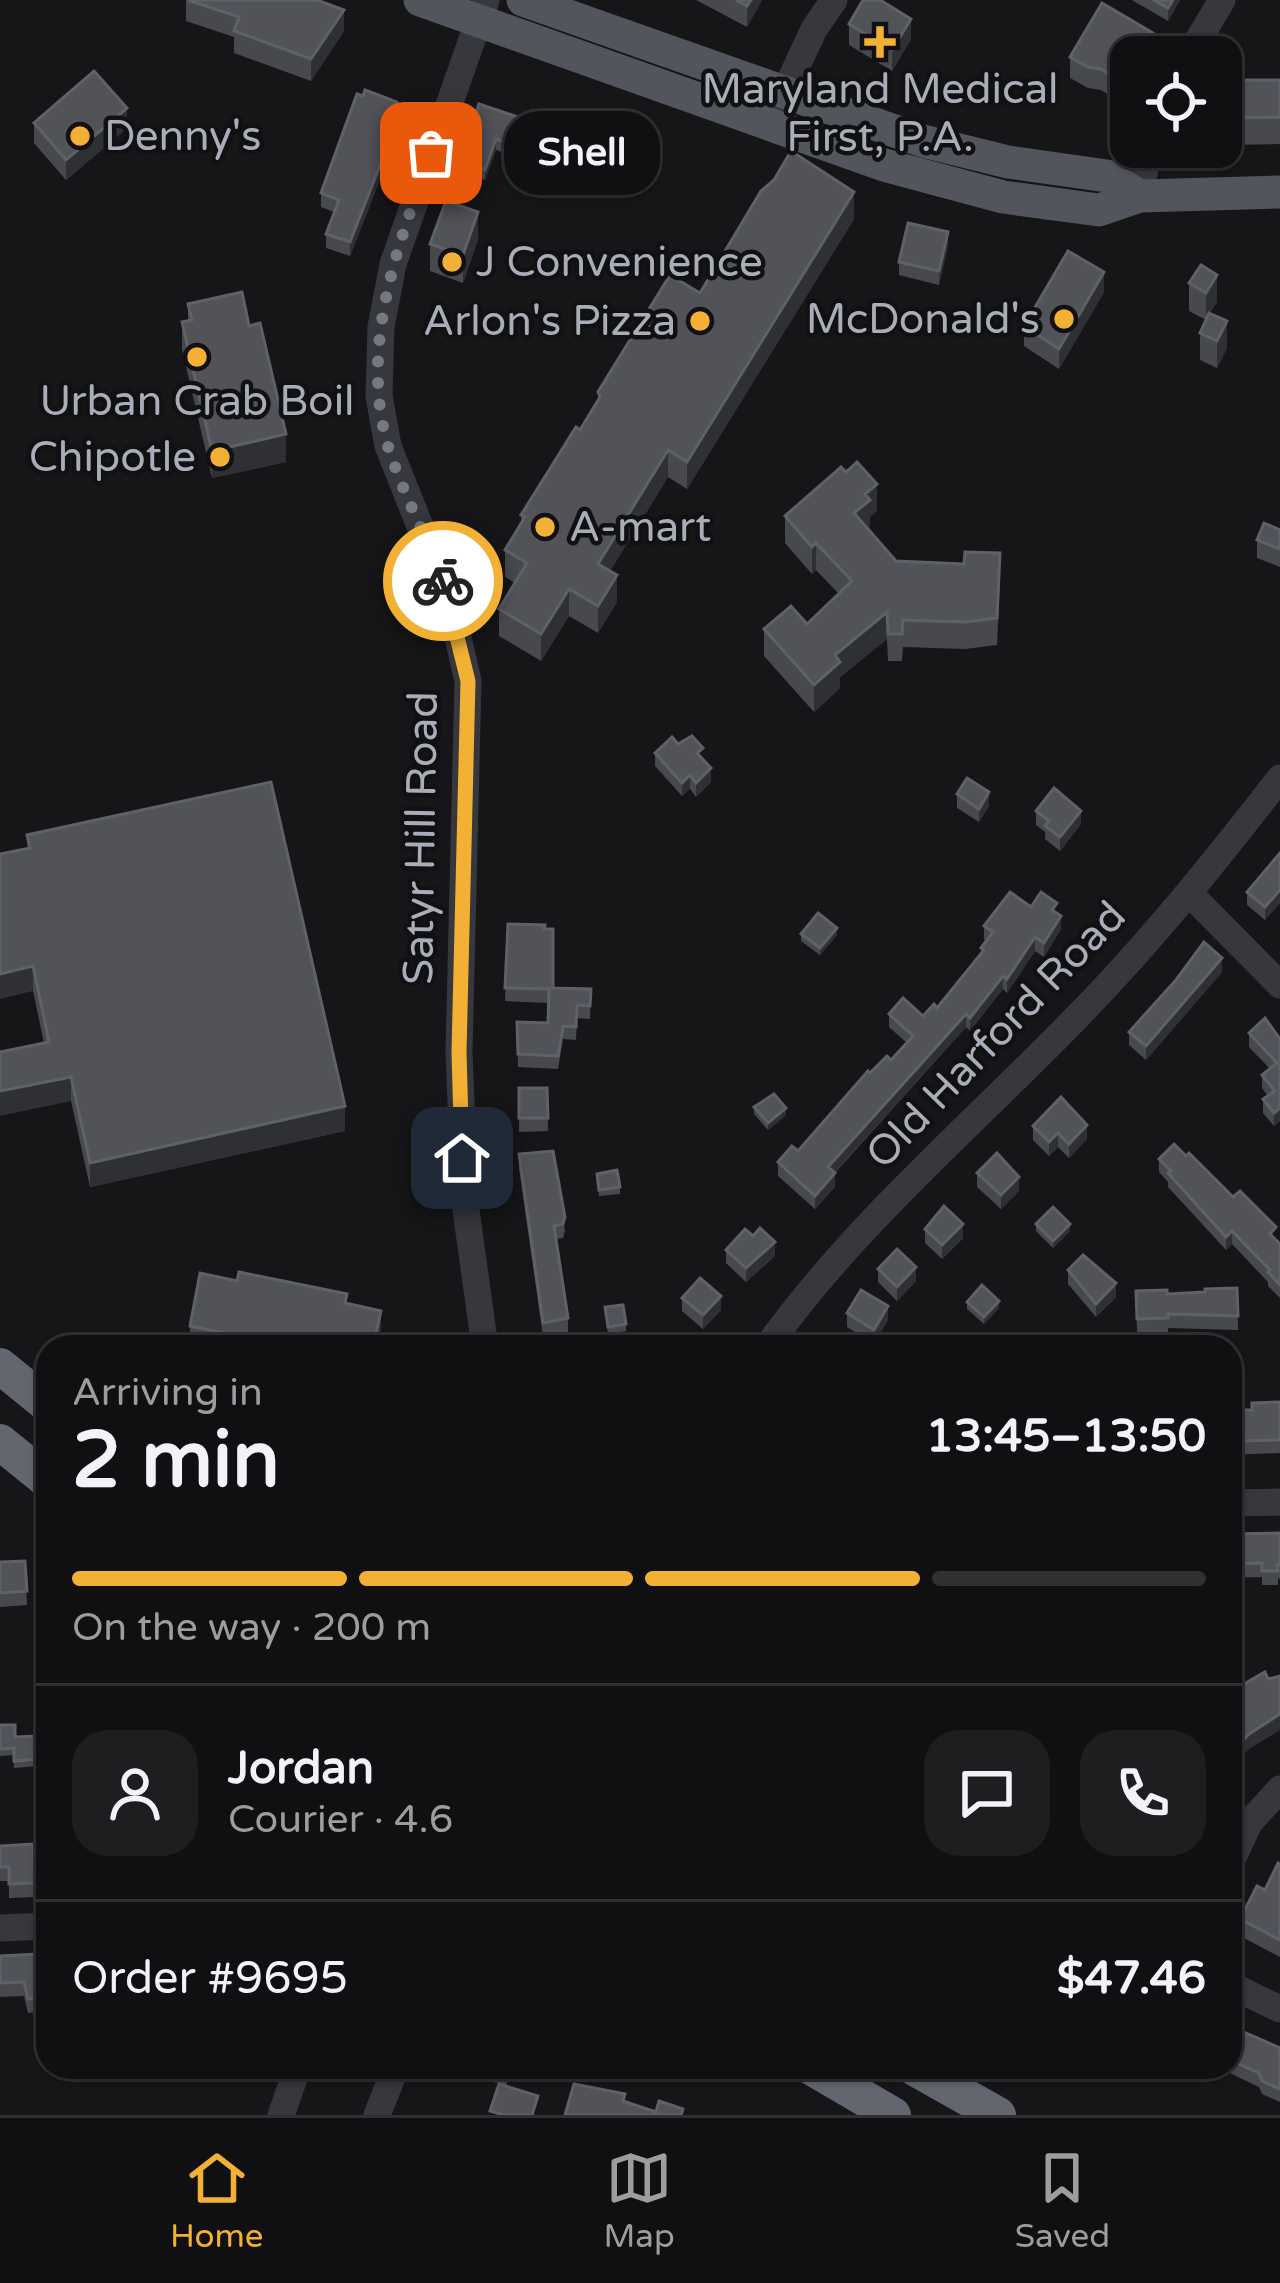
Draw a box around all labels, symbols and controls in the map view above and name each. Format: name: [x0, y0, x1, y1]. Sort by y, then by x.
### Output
marker: Maryland Medical First, P.A.: [864, 26, 896, 58]
map controls: [1110, 36, 1242, 168]
button: locate: [1110, 36, 1242, 168]
place label: Maryland Medical First, P.A.: [701, 64, 1059, 163]
pin: [380, 102, 482, 204]
place label: Denny's: [104, 111, 261, 162]
callout: Shell: [503, 111, 659, 195]
icon: bag: [398, 120, 464, 186]
marker: Denny's: [67, 123, 93, 149]
text: Shell: [538, 129, 626, 176]
place label: J Convenience: [476, 237, 763, 288]
marker: J Convenience: [439, 249, 465, 275]
place label: McDonald's: [806, 294, 1040, 345]
place label: Arlon's Pizza: [423, 296, 676, 347]
marker: McDonald's: [1051, 306, 1077, 332]
marker: Arlon's Pizza: [687, 308, 713, 334]
marker: Urban Crab Boil: [184, 344, 210, 370]
place label: Urban Crab Boil: [39, 376, 355, 427]
place label: Chipotle: [29, 432, 196, 483]
marker: Chipotle: [207, 444, 233, 470]
place label: A-mart: [569, 502, 711, 553]
marker: A-mart: [532, 514, 558, 540]
courier: [383, 521, 503, 641]
icon: bike: [410, 548, 476, 614]
street label: Satyr Hill Road: [393, 691, 449, 985]
street label: Old Harford Road: [855, 891, 1137, 1179]
pin: [411, 1107, 513, 1209]
icon: home: [429, 1125, 495, 1191]
text: Arriving in: [72, 1369, 263, 1416]
text: 13:45–13:50: [926, 1410, 1206, 1464]
text: 2 min: [72, 1414, 280, 1508]
text: On the way · 200 m: [72, 1604, 431, 1651]
button: person: [72, 1730, 198, 1856]
button: chat: [924, 1730, 1050, 1856]
button: phone: [1080, 1730, 1206, 1856]
text: Jordan: [228, 1742, 374, 1796]
text: Courier · 4.6: [228, 1796, 453, 1843]
text: Order #9695: [72, 1952, 348, 2006]
text: $47.46: [1057, 1952, 1206, 2006]
tab: Home: [170, 2145, 263, 2256]
tab: Map: [603, 2145, 675, 2256]
tab: Saved: [1015, 2145, 1110, 2256]

